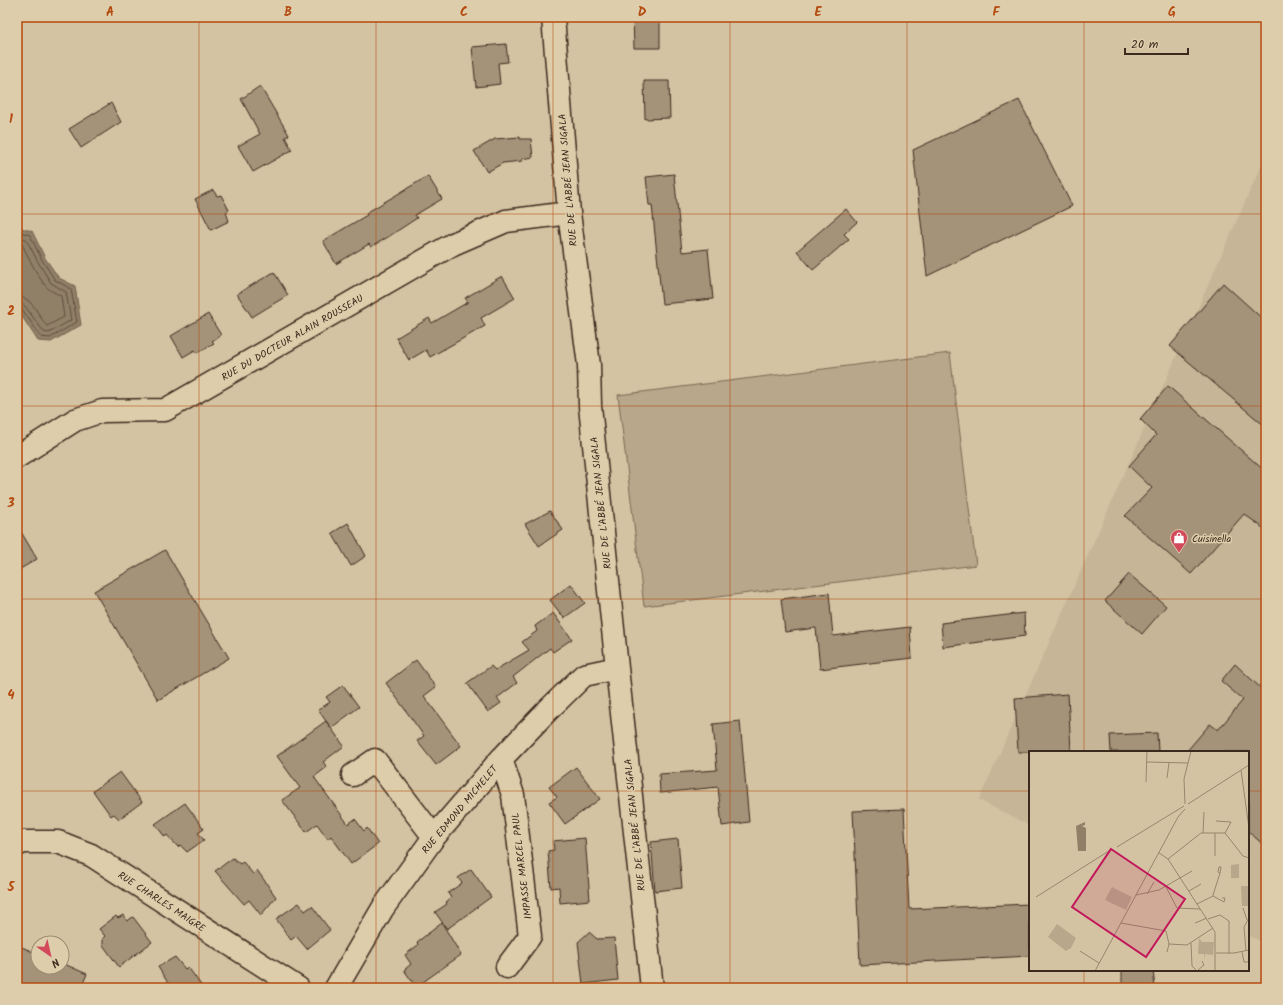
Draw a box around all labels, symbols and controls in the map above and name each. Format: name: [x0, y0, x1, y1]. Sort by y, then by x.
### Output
text: A: [106, 2, 114, 23]
text: B: [284, 2, 292, 23]
text: C: [460, 2, 468, 23]
text: D: [638, 2, 647, 23]
text: E: [814, 2, 822, 23]
text: F: [992, 2, 1000, 23]
text: G: [1168, 2, 1176, 23]
scale bar: [1125, 30, 1188, 56]
text: 20 m: [1131, 35, 1159, 54]
text: 1: [9, 109, 13, 130]
street label: RUE DE L'ABBÉ JEAN SIGALA: [554, 113, 582, 247]
street label: RUE DU DOCTEUR ALAIN ROUSSEAU: [218, 291, 367, 385]
text: 2: [7, 301, 15, 322]
street label: RUE DE L'ABBÉ JEAN SIGALA: [586, 436, 616, 570]
text: 3: [6, 493, 15, 514]
shop icon: Cuisinella: [1169, 528, 1189, 553]
place label: Cuisinella: [1192, 531, 1232, 547]
text: 4: [7, 685, 15, 706]
inset map: [1029, 751, 1249, 971]
street label: RUE DE L'ABBÉ JEAN SIGALA: [620, 758, 650, 892]
street label: RUE EDMOND MICHELET: [418, 761, 503, 857]
street label: IMPASSE MARCEL PAUL: [508, 812, 536, 920]
street label: RUE CHARLES MAIGRE: [114, 867, 209, 937]
text: 5: [7, 877, 16, 898]
north arrow: [30, 935, 70, 975]
text: N: [47, 953, 63, 972]

